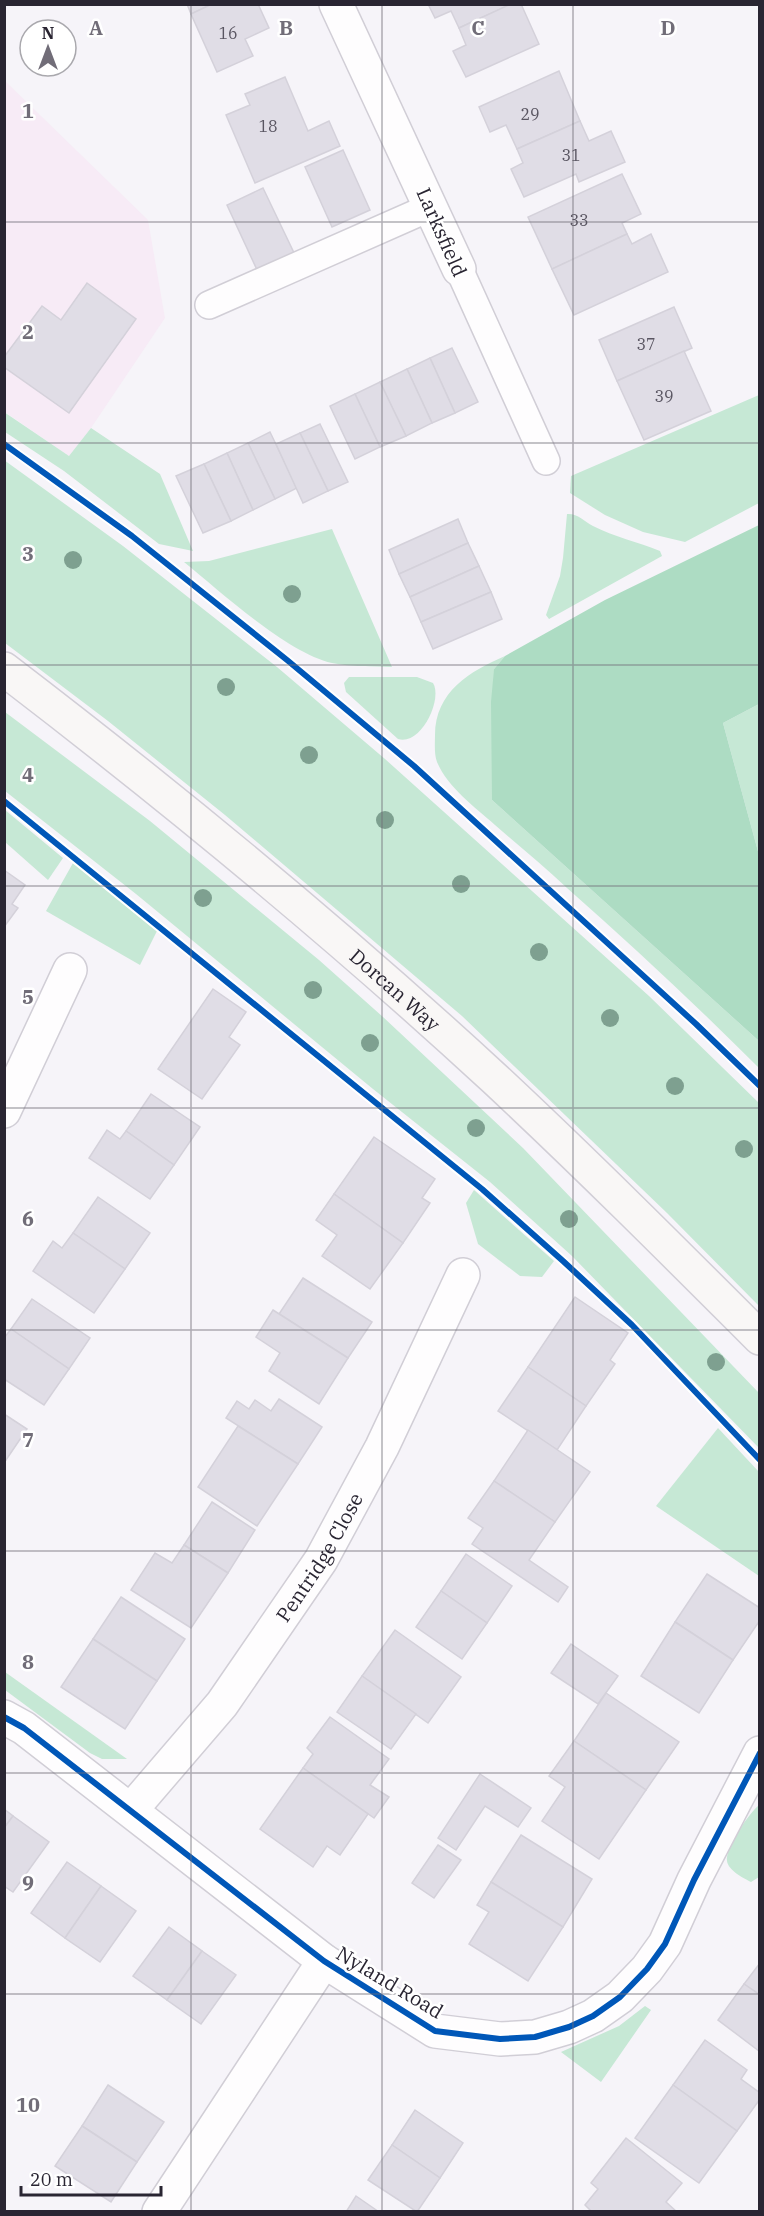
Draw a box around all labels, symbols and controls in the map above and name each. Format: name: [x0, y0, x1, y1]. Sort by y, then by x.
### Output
text: A: [89, 14, 103, 41]
text: B: [279, 14, 293, 41]
text: C: [471, 14, 485, 41]
text: D: [660, 14, 676, 41]
north arrow: [18, 18, 78, 78]
text: N: [42, 23, 54, 43]
house number: 16: [218, 23, 238, 43]
text: 1: [22, 97, 34, 124]
house number: 29: [520, 104, 540, 124]
house number: 18: [258, 116, 278, 136]
house number: 31: [561, 145, 581, 165]
street label: Larksfield: [410, 183, 474, 281]
house number: 33: [569, 210, 589, 230]
text: 2: [22, 318, 34, 345]
house number: 37: [636, 334, 656, 354]
house number: 39: [654, 386, 674, 406]
text: 3: [22, 540, 34, 567]
text: 4: [22, 761, 34, 788]
street label: Dorcan Way: [344, 942, 447, 1037]
text: 5: [22, 983, 34, 1010]
text: 6: [22, 1205, 34, 1232]
text: 7: [22, 1426, 34, 1453]
street label: Pentridge Close: [269, 1488, 369, 1627]
text: 8: [22, 1648, 34, 1675]
text: 9: [22, 1869, 34, 1896]
street label: Nyland Road: [331, 1939, 449, 2025]
text: 10: [16, 2091, 40, 2118]
scale bar: [21, 2159, 160, 2197]
text: 20 m: [30, 2168, 73, 2191]

